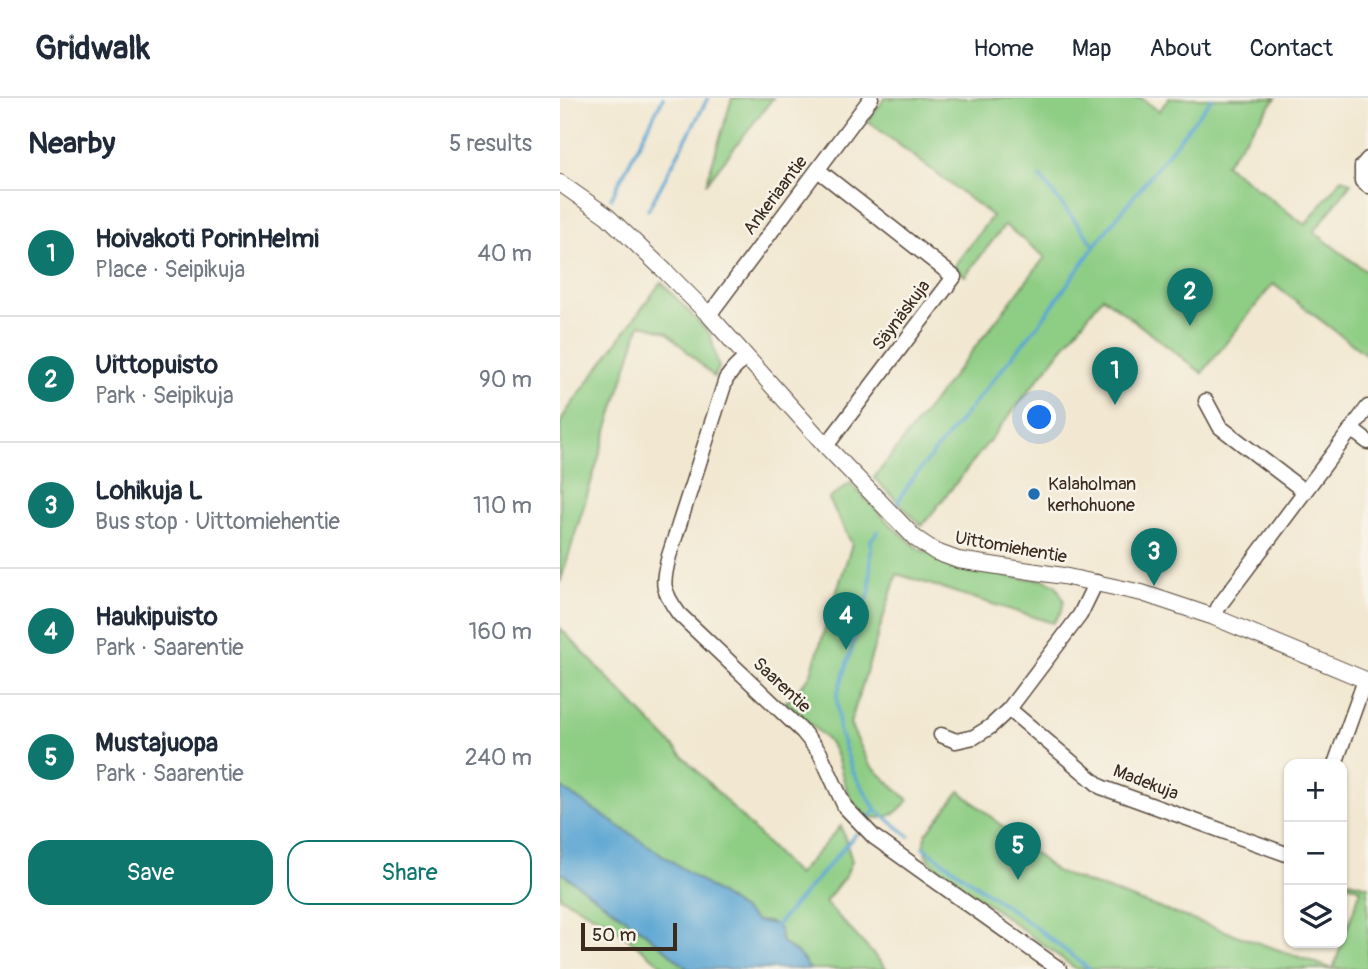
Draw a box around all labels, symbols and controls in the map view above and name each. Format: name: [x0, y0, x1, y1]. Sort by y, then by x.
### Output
text: Gridwalk: [35, 28, 150, 69]
text: Home: [973, 34, 1034, 63]
text: Map: [1072, 34, 1112, 63]
text: About: [1150, 34, 1212, 63]
text: Contact: [1250, 34, 1333, 63]
text: Nearby: [28, 125, 115, 162]
text: 5 results: [449, 129, 532, 158]
street label: Ankeriaantie: [738, 151, 813, 240]
text: Hoivakoti PorinHelmi: [95, 223, 319, 255]
text: 1: [47, 239, 56, 268]
text: 40 m: [478, 239, 532, 268]
text: Place · Seipikuja: [95, 255, 245, 284]
pin: 2: [1167, 268, 1213, 326]
street label: Säynäskuja: [867, 275, 935, 355]
pin: 1: [1092, 347, 1138, 405]
text: Uittopuisto: [95, 349, 218, 381]
text: 2: [45, 365, 57, 394]
text: 90 m: [479, 365, 532, 394]
text: Park · Seipikuja: [95, 381, 234, 410]
your location: [1022, 400, 1056, 434]
place label: Kalaholman kerhohuone: [1048, 473, 1136, 517]
text: Lohikuja L: [95, 475, 203, 507]
marker: Kalaholman kerhohuone: [1026, 486, 1042, 502]
text: 3: [45, 491, 57, 520]
text: 110 m: [473, 491, 532, 520]
text: Bus stop · Uittomiehentie: [95, 507, 340, 536]
street label: Uittomiehentie: [953, 526, 1069, 569]
pin: 3: [1131, 528, 1177, 586]
pin: 4: [823, 592, 869, 650]
text: Haukipuisto: [95, 601, 218, 633]
text: 4: [44, 617, 58, 646]
text: 160 m: [468, 617, 532, 646]
text: Park · Saarentie: [95, 633, 244, 662]
street label: Saarentie: [748, 653, 816, 718]
text: Mustajuopa: [95, 727, 218, 759]
text: 5: [45, 743, 57, 772]
text: 240 m: [465, 743, 532, 772]
text: Park · Saarentie: [95, 759, 244, 788]
street label: Madekuja: [1110, 759, 1182, 805]
map controls: [1284, 759, 1347, 948]
button: +: [1284, 759, 1347, 822]
pin: 5: [995, 822, 1041, 880]
button: −: [1284, 822, 1347, 885]
button: Save: [28, 840, 273, 905]
button: Share: [287, 840, 532, 905]
button: layers: [1284, 885, 1347, 948]
scale bar: [581, 920, 677, 952]
text: 50 m: [592, 923, 636, 947]

